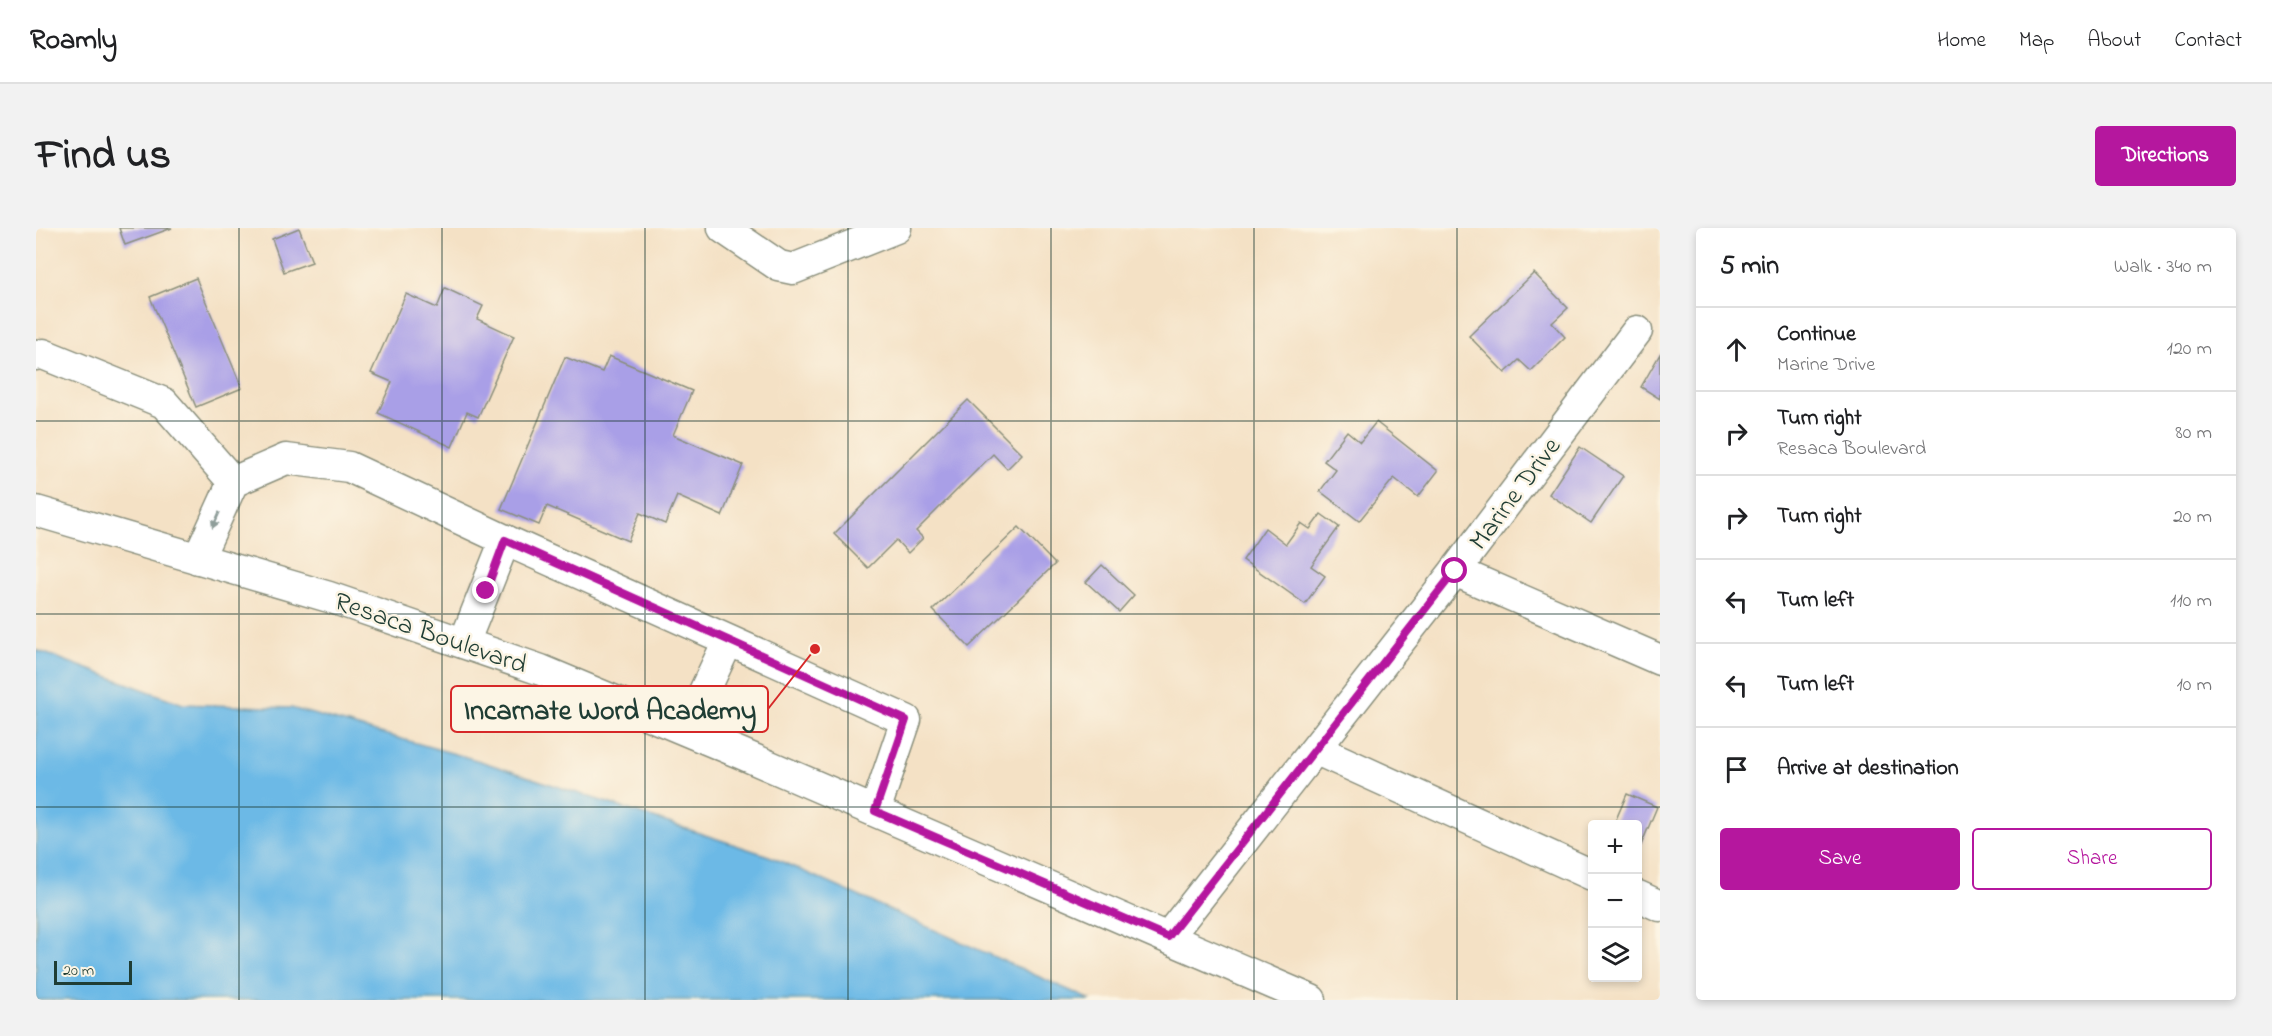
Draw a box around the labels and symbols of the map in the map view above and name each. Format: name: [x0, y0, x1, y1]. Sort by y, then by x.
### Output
street label: Marine Drive: [1460, 429, 1572, 559]
one-way arrow: [211, 512, 220, 529]
route start: [1441, 557, 1467, 583]
route end: [472, 577, 498, 603]
street label: Resaca Boulevard: [329, 583, 532, 686]
callout: Incarnate Word Academy: [451, 686, 768, 732]
text: Incarnate Word Academy: [464, 692, 756, 733]
scale bar: [54, 958, 132, 986]

